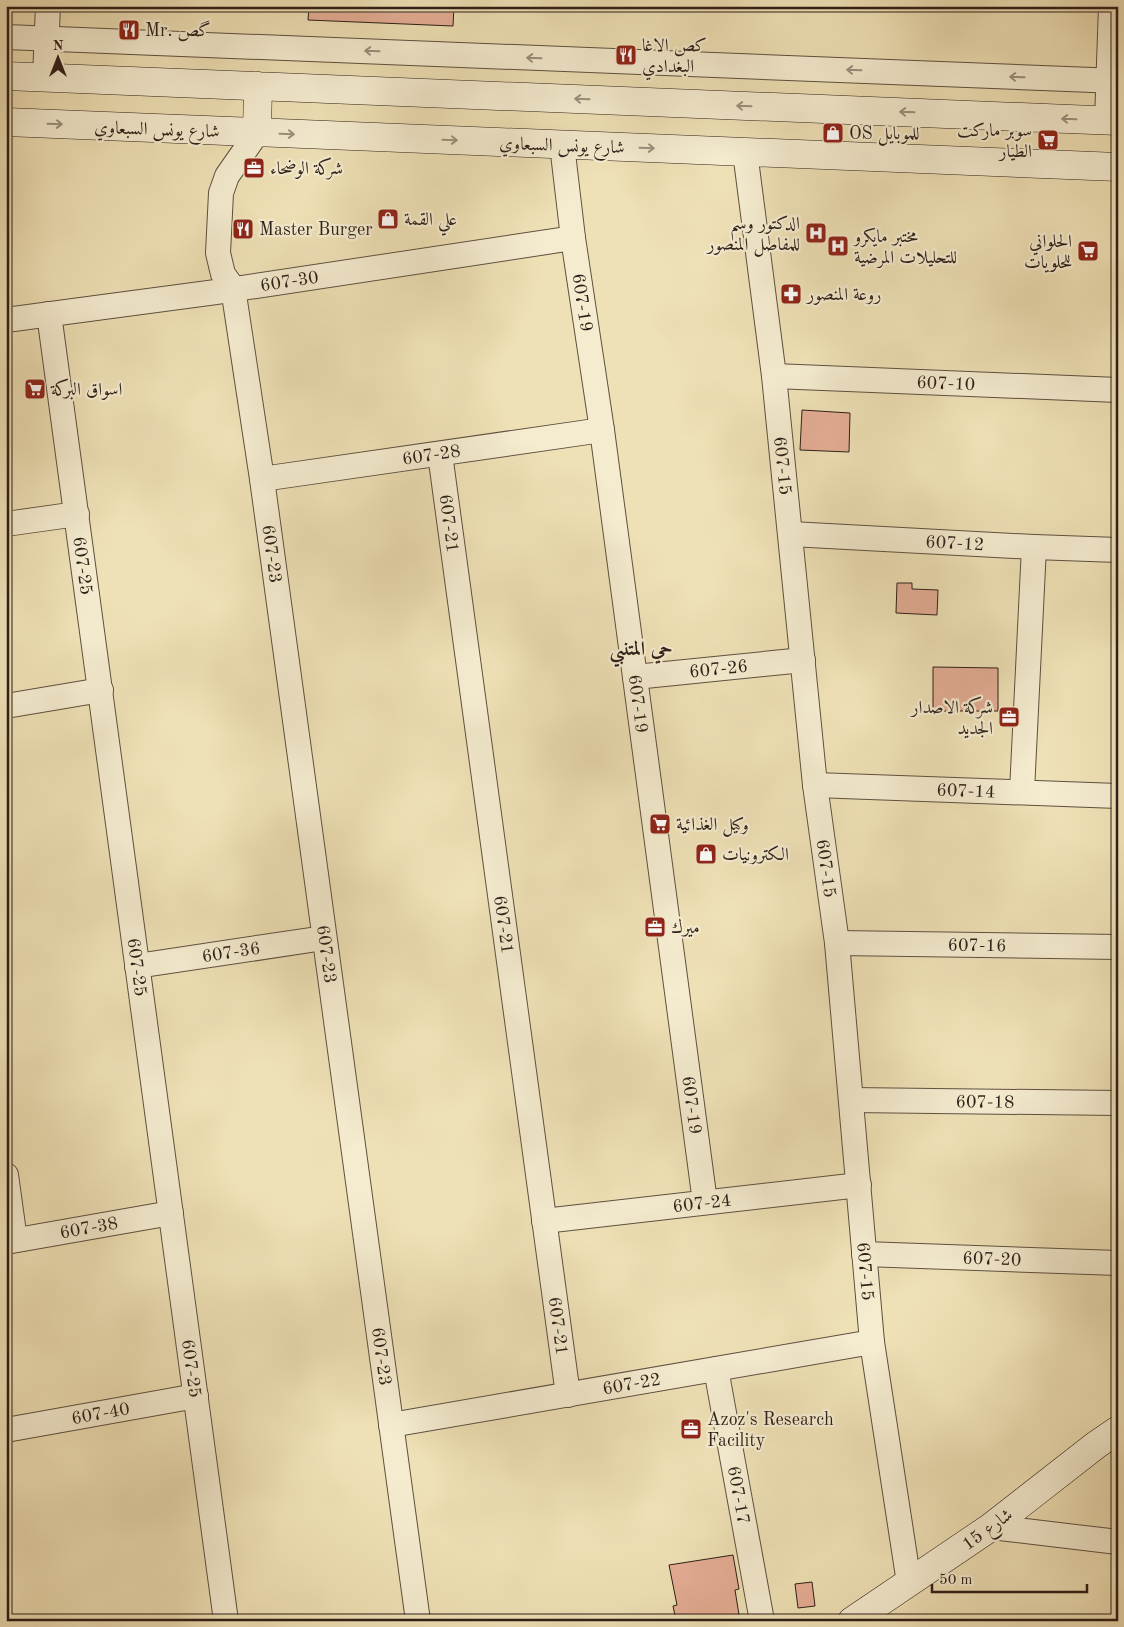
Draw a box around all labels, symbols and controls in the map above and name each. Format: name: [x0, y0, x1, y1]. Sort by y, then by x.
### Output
restaurant icon: Mr. گص: [117, 18, 141, 42]
place label: Mr. گص: [145, 20, 211, 42]
north arrow: [32, 32, 82, 82]
place label: كص الاغا البغدادي: [642, 37, 707, 81]
text: N: [53, 39, 64, 53]
restaurant icon: كص الاغا البغدادي: [614, 43, 638, 67]
one-way arrow: [364, 47, 380, 56]
one-way arrow: [527, 53, 543, 62]
one-way arrow: [846, 66, 862, 75]
one-way arrow: [1009, 72, 1025, 81]
one-way arrow: [574, 94, 590, 104]
one-way arrow: [737, 101, 753, 110]
one-way arrow: [899, 107, 915, 117]
one-way arrow: [1061, 114, 1077, 123]
street label: شارع يونس السبعاوي: [94, 119, 220, 146]
one-way arrow: [47, 120, 63, 129]
shop icon: OS للموبايل: [821, 121, 845, 145]
place label: سوبر ماركت الطيار: [957, 122, 1032, 162]
place label: OS للموبايل: [849, 125, 920, 146]
supermarket icon: سوبر ماركت الطيار: [1036, 128, 1060, 152]
one-way arrow: [279, 129, 295, 138]
street label: شارع يونس السبعاوي: [499, 135, 625, 162]
one-way arrow: [441, 136, 457, 145]
one-way arrow: [639, 144, 655, 153]
office icon: شركة الوضحاء: [242, 156, 266, 180]
place label: شركة الوضحاء: [270, 157, 343, 180]
shop icon: علي القمة: [376, 207, 400, 231]
place label: علي القمة: [404, 211, 457, 236]
place label: الدكتور وسم للمفاصل المنصور: [705, 215, 800, 257]
restaurant icon: Master Burger: [231, 217, 255, 241]
place label: Master Burger: [259, 221, 373, 239]
hospital icon: الدكتور وسم للمفاصل المنصور: [804, 221, 828, 245]
place label: مختبر مايكرو للتحليلات المرضية: [852, 227, 957, 269]
place label: الحلواني للحلويات: [1024, 233, 1072, 273]
hospital icon: مختبر مايكرو للتحليلات المرضية: [826, 234, 850, 258]
supermarket icon: الحلواني للحلويات: [1076, 239, 1100, 263]
street label: 607-30: [259, 269, 320, 295]
street label: 607-19: [568, 272, 595, 333]
pharmacy icon: روعة المنصور: [779, 282, 803, 306]
place label: روعة المنصور: [805, 286, 881, 305]
street label: 607-10: [916, 374, 976, 394]
supermarket icon: اسواق البركة: [23, 377, 47, 401]
place label: اسواق البركة: [50, 378, 123, 400]
street label: 607-15: [770, 436, 794, 496]
street label: 607-28: [401, 442, 462, 469]
street label: 607-21: [436, 493, 461, 554]
street label: 607-23: [258, 524, 284, 584]
street label: 607-12: [925, 533, 985, 554]
street label: 607-25: [69, 535, 95, 596]
district label: حي المتنبي: [609, 640, 673, 668]
street label: 607-26: [688, 658, 749, 681]
street label: 607-19: [625, 673, 650, 734]
place label: شركة الاصدار الجديد: [909, 696, 993, 739]
office icon: شركة الاصدار الجديد: [997, 705, 1021, 729]
street label: 607-14: [936, 781, 996, 802]
supermarket icon: وكيل الغذائية: [648, 812, 672, 836]
place label: وكيل الغذائية: [676, 816, 749, 837]
street label: 607-15: [813, 838, 839, 899]
shop icon: الكترونيات: [694, 842, 718, 866]
place label: الكترونيات: [722, 845, 789, 865]
street label: 607-21: [490, 894, 516, 955]
office icon: ميرك: [643, 915, 667, 939]
place label: ميرك: [671, 918, 700, 938]
street label: 607-23: [313, 924, 339, 985]
street label: 607-25: [124, 937, 149, 998]
street label: 607-16: [947, 937, 1007, 955]
street label: 607-36: [201, 940, 262, 966]
street label: 607-19: [678, 1075, 704, 1136]
street label: 607-18: [955, 1093, 1015, 1112]
street label: 607-24: [672, 1192, 732, 1216]
street label: 607-38: [58, 1214, 119, 1242]
street label: 607-15: [853, 1241, 876, 1302]
street label: 607-20: [962, 1249, 1022, 1270]
street label: 607-21: [545, 1296, 571, 1357]
street label: 607-23: [368, 1326, 394, 1387]
street label: 607-25: [178, 1338, 204, 1399]
street label: 607-22: [601, 1371, 662, 1398]
street label: 607-40: [70, 1400, 131, 1428]
place label: Azoz's Research Facility: [707, 1411, 834, 1450]
office icon: Azoz's Research Facility: [679, 1417, 703, 1441]
street label: 607-17: [724, 1464, 752, 1526]
street label: شارع 15: [959, 1506, 1019, 1558]
scale bar: [932, 1562, 1086, 1594]
text: 50 m: [939, 1573, 973, 1588]

